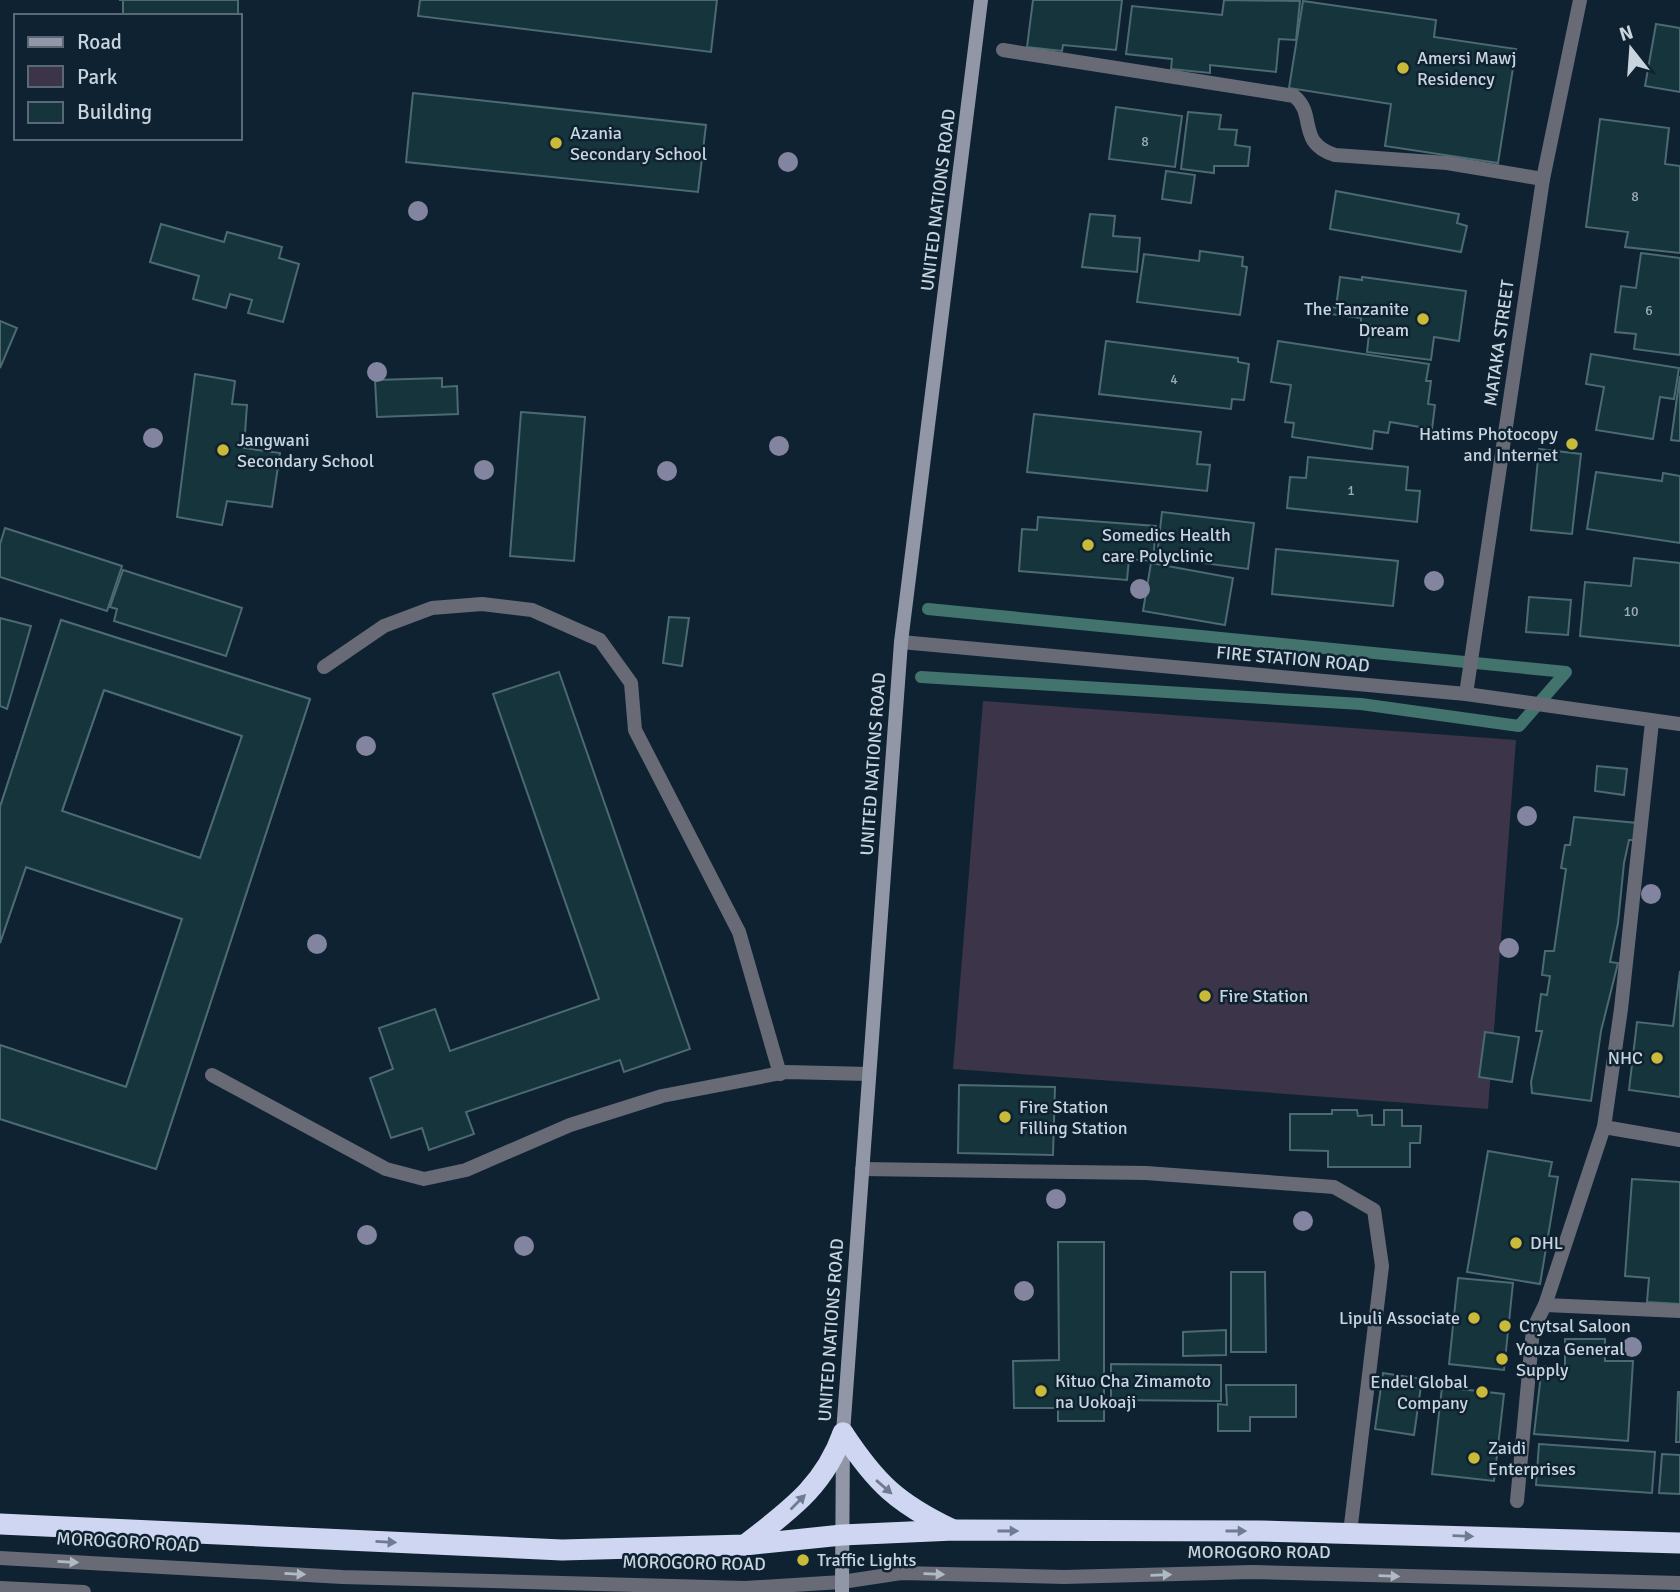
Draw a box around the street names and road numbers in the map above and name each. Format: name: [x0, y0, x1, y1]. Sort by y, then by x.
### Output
street label: UNITED NATIONS ROAD: [916, 108, 960, 292]
street label: MATAKA STREET: [1479, 278, 1519, 408]
street label: FIRE STATION ROAD: [1215, 641, 1371, 677]
street label: UNITED NATIONS ROAD: [856, 672, 890, 856]
street label: UNITED NATIONS ROAD: [814, 1238, 848, 1422]
street label: MOROGORO ROAD: [56, 1527, 200, 1557]
street label: MOROGORO ROAD: [1187, 1541, 1331, 1563]
street label: MOROGORO ROAD: [622, 1551, 766, 1575]

